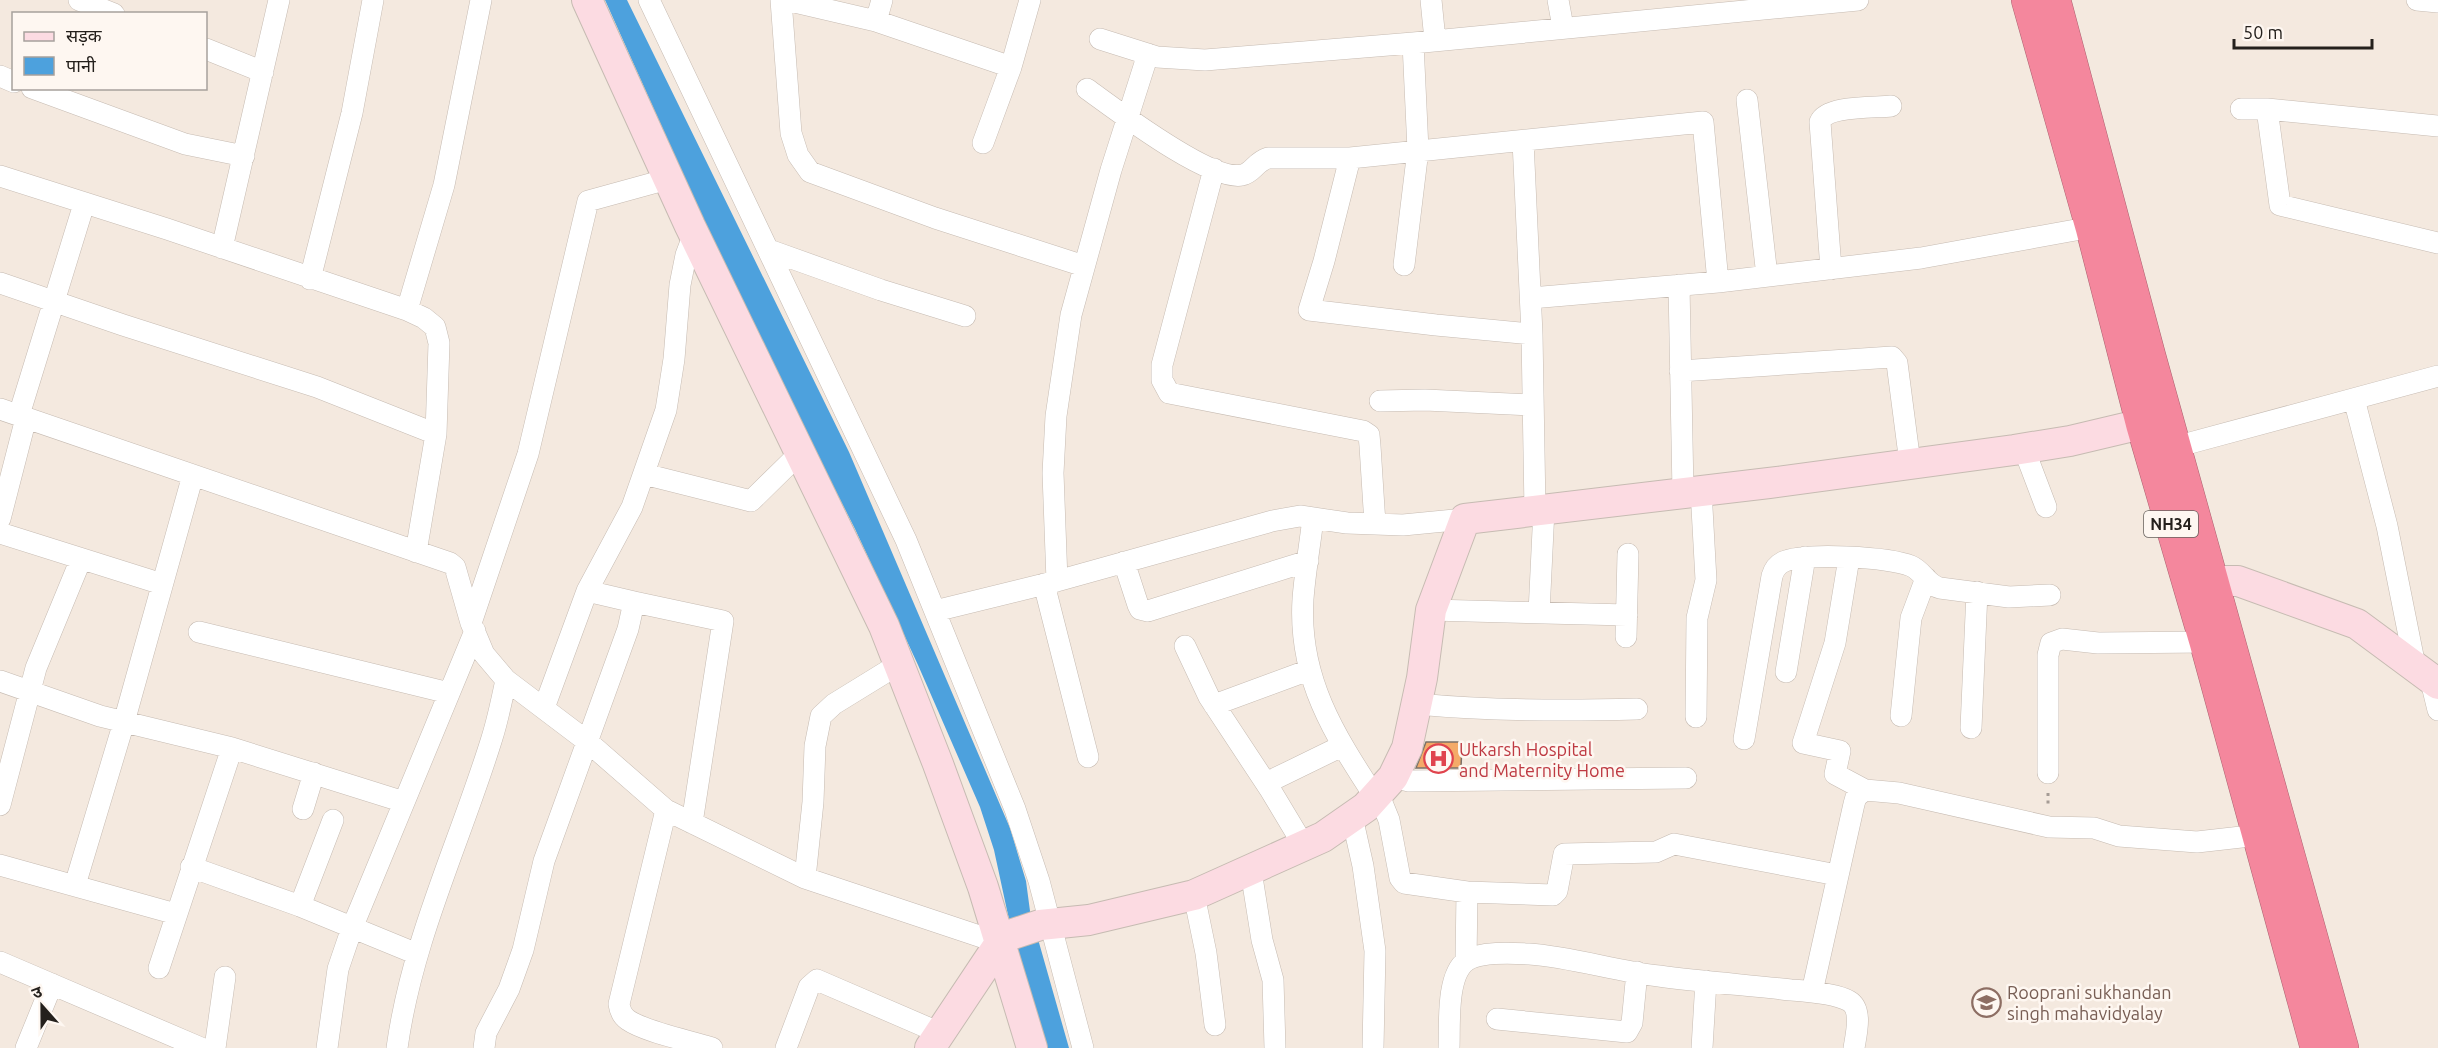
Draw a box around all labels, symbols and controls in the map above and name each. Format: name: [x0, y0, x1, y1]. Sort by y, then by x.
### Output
legend: [12, 12, 207, 90]
scale bar: [2234, 12, 2372, 50]
text: 50 m: [2243, 22, 2283, 42]
text: सड़क: [66, 25, 103, 46]
text: पानी: [66, 55, 96, 75]
road number: NH34: [2144, 511, 2198, 537]
place label: Utkarsh Hospital and Maternity Home: [1459, 739, 1625, 780]
hospital icon: Utkarsh Hospital and Maternity Home: [1422, 743, 1454, 775]
north arrow: [12, 976, 72, 1036]
text: उ: [29, 982, 45, 1002]
place label: Rooprani sukhandan singh mahavidyalay: [2007, 982, 2172, 1023]
school or university icon: Rooprani sukhandan singh mahavidyalay: [1970, 986, 2002, 1018]

